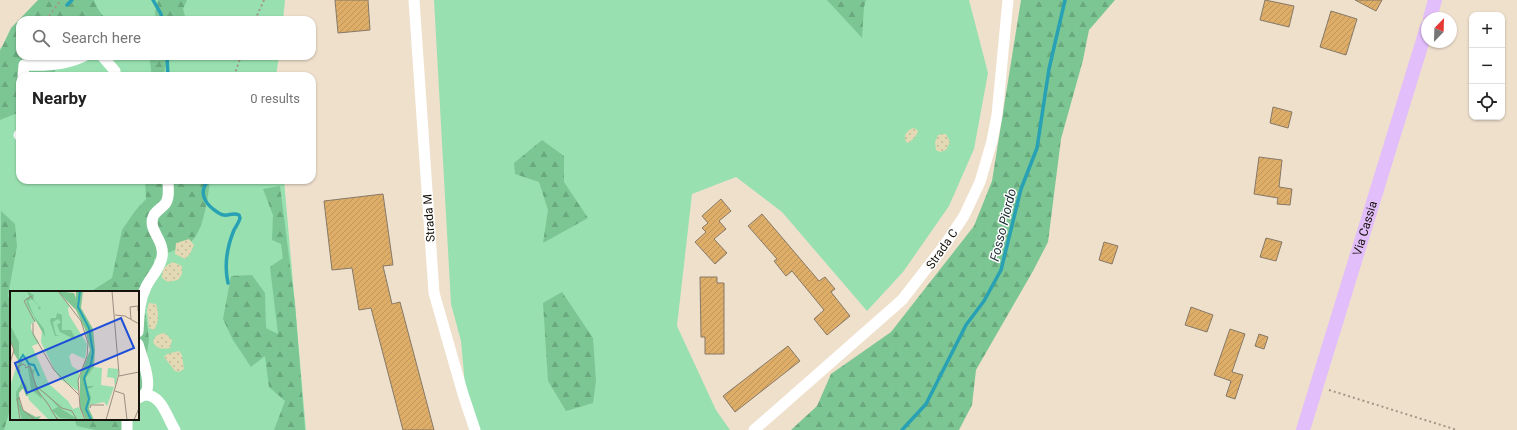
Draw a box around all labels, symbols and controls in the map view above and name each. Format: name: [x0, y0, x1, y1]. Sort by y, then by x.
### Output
north arrow: [1421, 12, 1457, 48]
map controls: [1469, 12, 1505, 120]
button: +: [1469, 12, 1505, 48]
search box: [16, 16, 316, 60]
icon: search: [30, 27, 52, 49]
text: Search here: [62, 29, 141, 47]
button: −: [1469, 48, 1505, 84]
button: locate: [1469, 84, 1505, 120]
text: Nearby: [32, 88, 87, 108]
text: 0 results: [250, 91, 300, 106]
water label: Fosso Piordo: [987, 187, 1019, 263]
street label: Strada M: [420, 193, 438, 243]
street label: Via Cassia: [1350, 199, 1380, 257]
street label: Strada C: [923, 226, 961, 272]
inset map: [10, 291, 139, 420]

